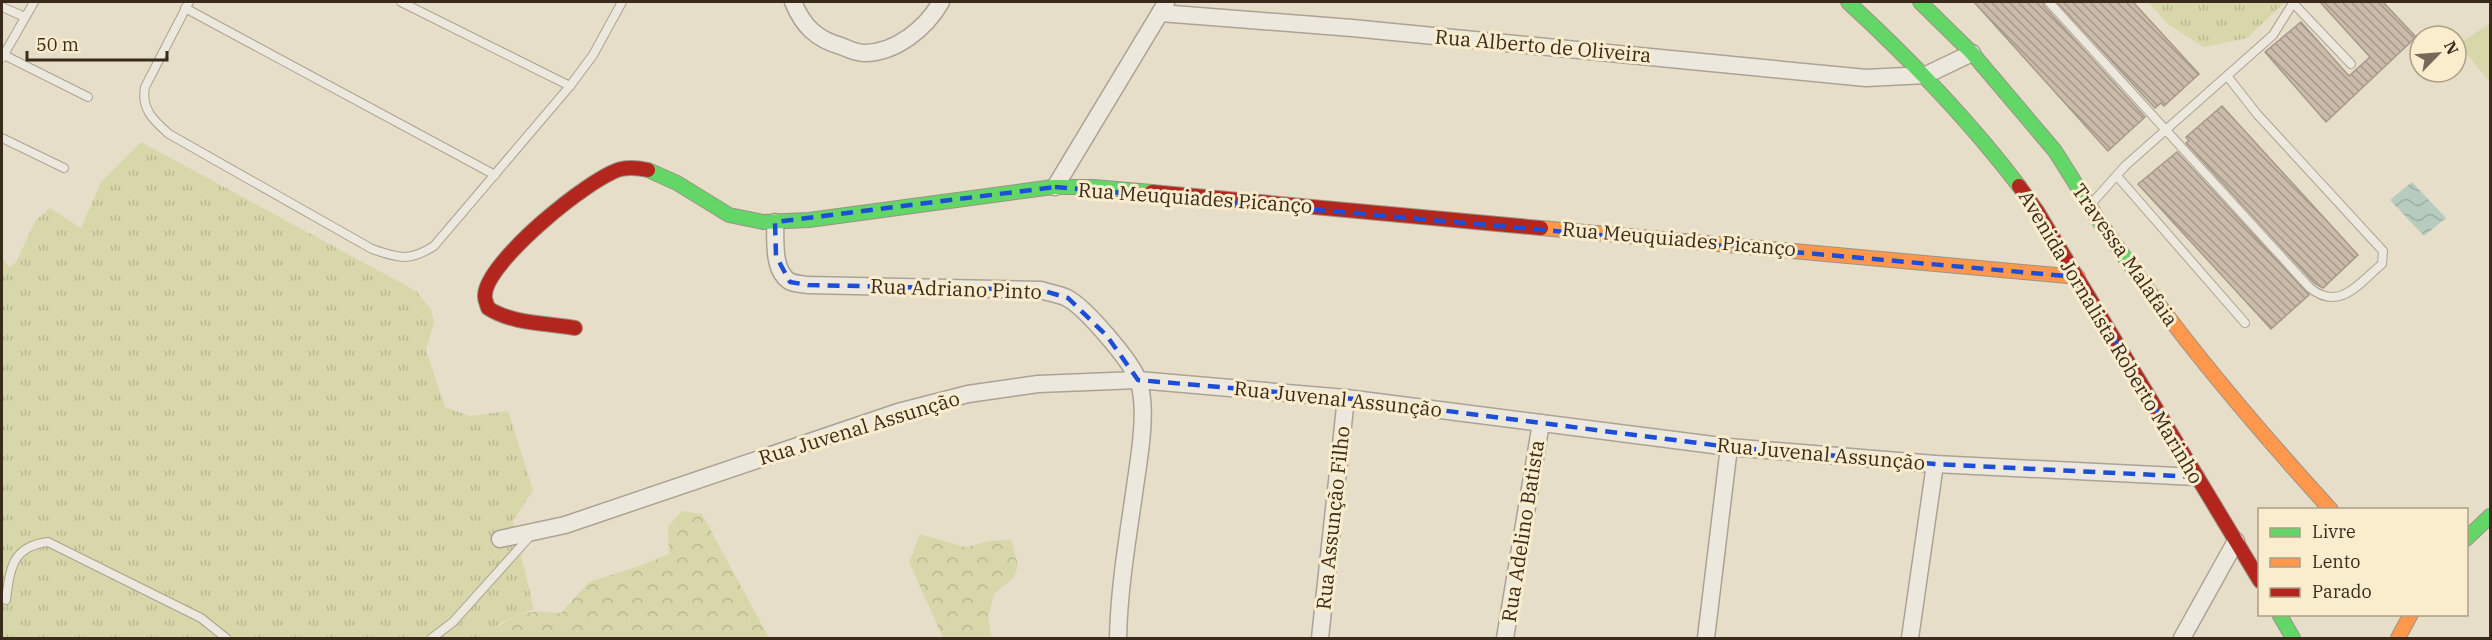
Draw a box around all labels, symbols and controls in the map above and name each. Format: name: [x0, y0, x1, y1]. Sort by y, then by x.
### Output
street label: Rua Alberto de Oliveira: [1434, 23, 1652, 68]
scale bar: [27, 24, 166, 62]
north arrow: [2408, 24, 2468, 84]
text: 50 m: [36, 33, 79, 56]
text: N: [2440, 38, 2463, 58]
street label: Rua Meuquiades Picanço: [1077, 176, 1313, 219]
street label: Travessa Malafaia: [2066, 178, 2185, 332]
street label: Avenida Jornalista Roberto Marinho: [2013, 185, 2210, 489]
street label: Rua Meuquiades Picanço: [1561, 215, 1797, 262]
street label: Rua Adriano Pinto: [870, 272, 1042, 305]
street label: Rua Juvenal Assunção: [1233, 374, 1443, 423]
street label: Rua Juvenal Assunção: [755, 384, 963, 471]
street label: Rua Assunção Filho: [1309, 425, 1356, 611]
street label: Rua Juvenal Assunção: [1716, 431, 1926, 476]
street label: Rua Adelino Batista: [1495, 438, 1550, 624]
legend: [2258, 508, 2468, 616]
text: Livre: [2312, 520, 2356, 543]
text: Lento: [2312, 550, 2360, 573]
text: Parado: [2312, 580, 2372, 603]

